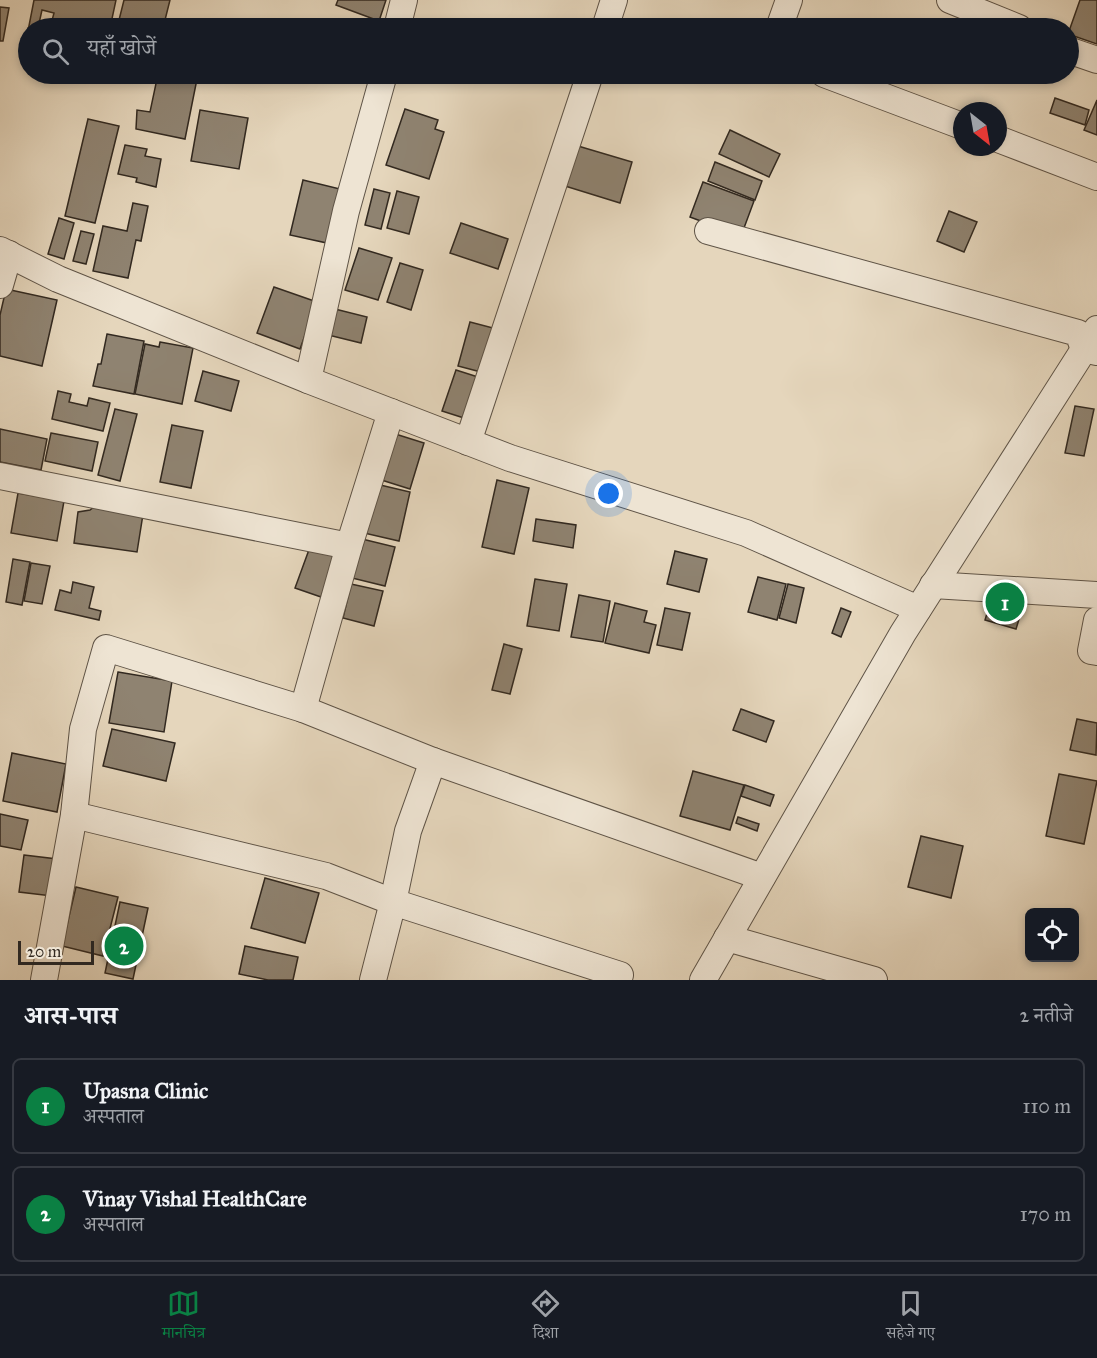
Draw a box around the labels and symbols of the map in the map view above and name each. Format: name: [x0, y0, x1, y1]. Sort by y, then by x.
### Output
north arrow: [953, 102, 1007, 156]
your location: [594, 479, 623, 508]
pin: 1: [986, 580, 1024, 624]
pin: 2: [104, 924, 144, 968]
scale bar: [18, 938, 94, 966]

